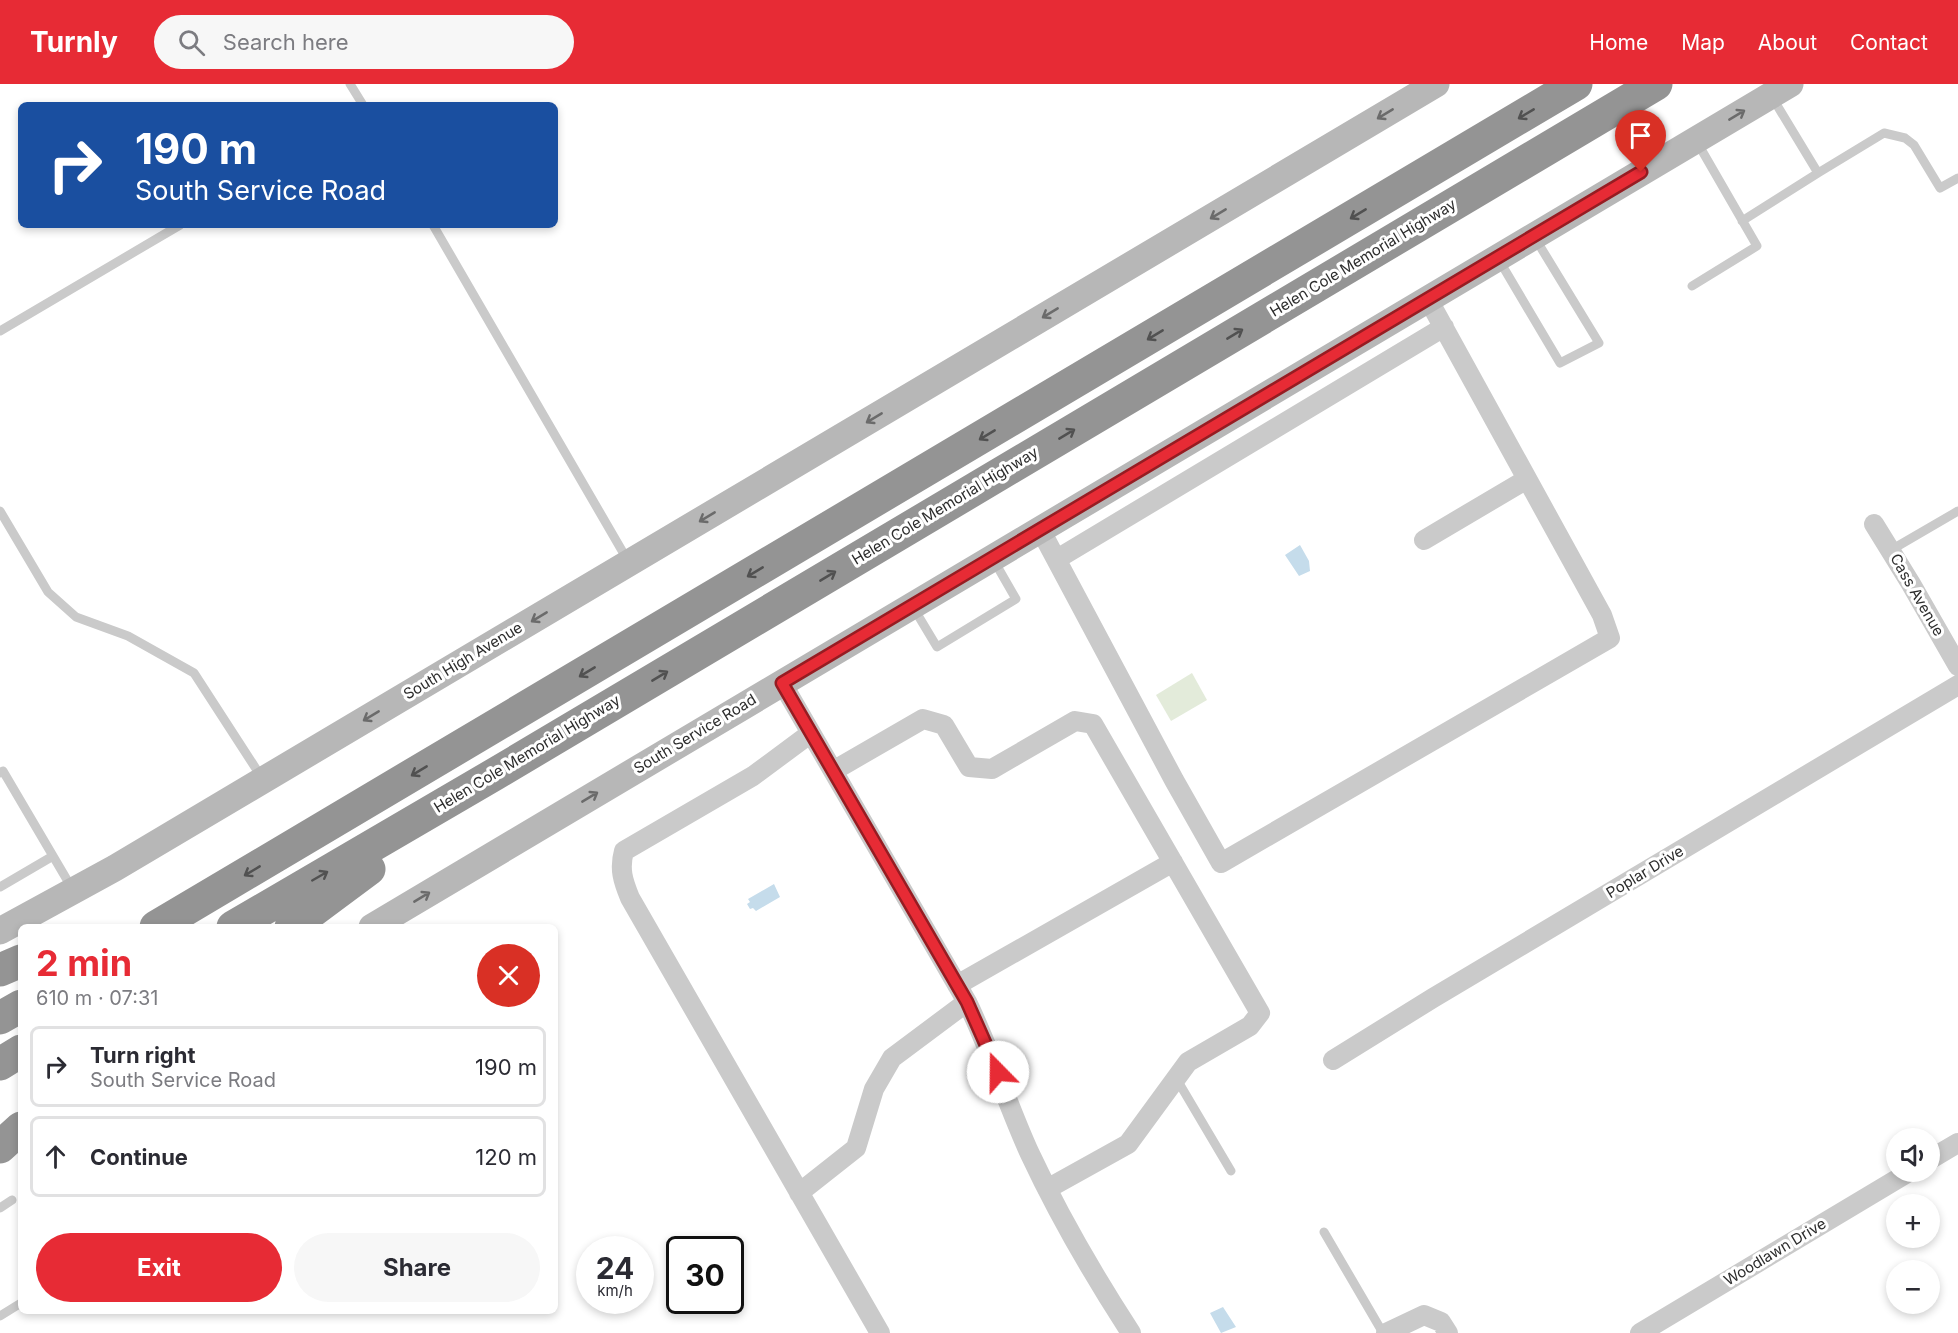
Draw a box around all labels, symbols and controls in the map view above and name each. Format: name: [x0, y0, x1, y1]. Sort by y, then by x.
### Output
search box: [154, 15, 574, 69]
text: Turnly: [30, 25, 118, 59]
icon: search: [175, 26, 208, 59]
text: Search here: [223, 29, 349, 55]
text: Home: [1589, 30, 1648, 55]
text: Map: [1681, 30, 1725, 55]
text: About: [1758, 30, 1817, 55]
text: Contact: [1850, 30, 1928, 55]
one-way arrow: [1377, 108, 1394, 120]
one-way arrow: [1518, 108, 1535, 120]
one-way arrow: [1728, 109, 1745, 121]
pin: [1615, 110, 1666, 172]
icon: arrive: [1624, 119, 1657, 152]
text: 190 m: [135, 123, 257, 174]
icon: right: [36, 126, 114, 204]
text: South Service Road: [135, 174, 386, 207]
street label: Helen Cole Memorial Highway: [1266, 194, 1460, 321]
one-way arrow: [1210, 208, 1227, 220]
one-way arrow: [1350, 208, 1367, 220]
one-way arrow: [1042, 307, 1059, 319]
one-way arrow: [1226, 328, 1243, 340]
one-way arrow: [1147, 329, 1164, 341]
one-way arrow: [866, 412, 883, 424]
one-way arrow: [1058, 427, 1075, 439]
one-way arrow: [979, 429, 996, 441]
street label: Helen Cole Memorial Highway: [848, 442, 1042, 569]
one-way arrow: [699, 511, 716, 523]
street label: Cass Avenue: [1886, 550, 1949, 639]
one-way arrow: [747, 567, 764, 579]
one-way arrow: [819, 570, 836, 582]
one-way arrow: [531, 611, 548, 623]
street label: South High Avenue: [400, 618, 526, 704]
one-way arrow: [579, 666, 596, 678]
one-way arrow: [651, 669, 668, 681]
street label: Helen Cole Memorial Highway: [430, 690, 624, 817]
street label: South Service Road: [630, 690, 759, 778]
one-way arrow: [363, 710, 380, 722]
one-way arrow: [411, 765, 428, 777]
one-way arrow: [581, 791, 598, 803]
street label: Poplar Drive: [1603, 841, 1687, 902]
one-way arrow: [244, 865, 261, 877]
one-way arrow: [311, 870, 328, 882]
one-way arrow: [413, 891, 430, 903]
text: 2 min: [36, 941, 132, 985]
button: close: [477, 944, 540, 1007]
text: 610 m · 07:31: [36, 986, 158, 1010]
position arrow: [966, 1040, 1030, 1104]
text: Turn right: [90, 1042, 196, 1068]
icon: right: [39, 1050, 72, 1083]
text: 190 m: [475, 1054, 537, 1080]
text: South Service Road: [90, 1068, 276, 1092]
map controls: [1886, 1128, 1940, 1314]
button: sound: [1886, 1128, 1940, 1182]
icon: ahead: [39, 1140, 72, 1173]
text: Continue: [90, 1144, 188, 1170]
text: 120 m: [475, 1144, 537, 1170]
button: +: [1886, 1194, 1940, 1248]
street label: Woodlawn Drive: [1720, 1214, 1829, 1290]
button: Exit: [36, 1233, 282, 1302]
button: Share: [294, 1233, 540, 1302]
speed limit sign: 30: [666, 1236, 744, 1314]
text: 24: [596, 1250, 634, 1286]
button: −: [1886, 1260, 1940, 1314]
text: km/h: [597, 1281, 633, 1300]

